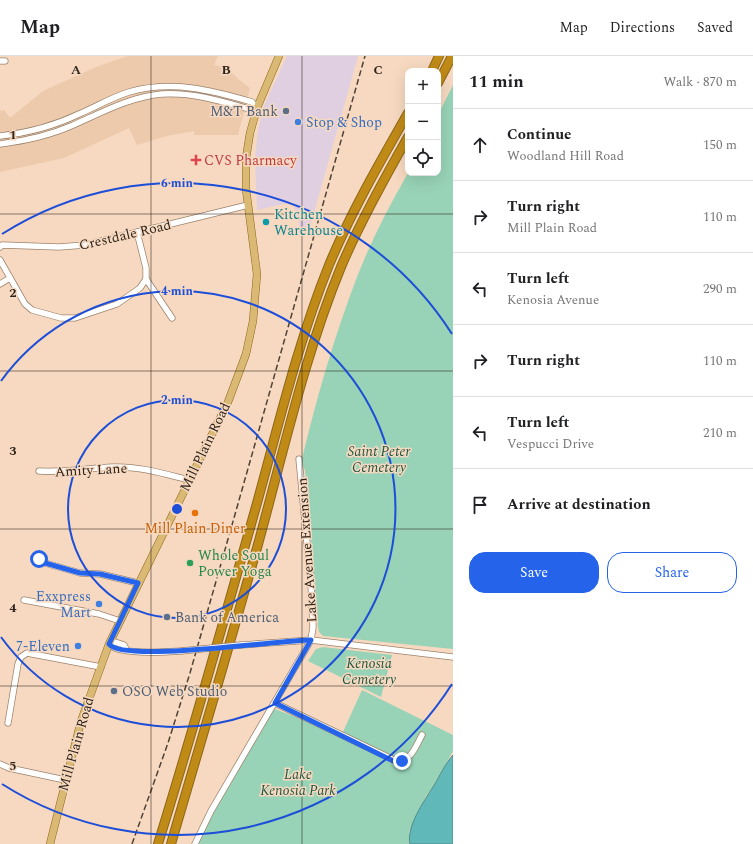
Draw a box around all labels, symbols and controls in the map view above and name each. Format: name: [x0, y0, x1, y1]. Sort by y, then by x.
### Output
text: Map: [20, 13, 60, 42]
text: Map: [560, 17, 588, 38]
text: Directions: [610, 17, 675, 38]
text: Saved: [697, 17, 733, 38]
text: A: [71, 60, 81, 80]
text: B: [221, 60, 231, 80]
text: C: [373, 60, 383, 80]
map controls: [405, 68, 441, 176]
button: +: [405, 68, 441, 104]
text: 11 min: [469, 69, 524, 95]
text: Walk · 870 m: [663, 72, 737, 92]
place label: M&T Bank: [210, 101, 278, 122]
button: −: [405, 104, 441, 140]
marker: M&T Bank: [281, 106, 291, 116]
place label: Stop & Shop: [306, 112, 382, 133]
marker: Stop & Shop: [293, 117, 303, 127]
text: Continue: [507, 123, 572, 146]
text: 1: [9, 125, 17, 145]
icon: ahead: [469, 134, 491, 156]
text: 150 m: [703, 135, 737, 155]
button: locate: [405, 140, 441, 176]
text: Woodland Hill Road: [507, 146, 624, 166]
place label: CVS Pharmacy: [204, 150, 298, 171]
marker: CVS Pharmacy: [191, 155, 201, 165]
text: 6 min: [161, 174, 194, 193]
text: Turn right: [507, 195, 580, 218]
place label: Kitchen Warehouse: [274, 204, 343, 241]
icon: right: [469, 206, 491, 228]
text: 110 m: [703, 207, 737, 227]
street label: Crestdale Road: [77, 214, 173, 256]
marker: Kitchen Warehouse: [261, 217, 271, 227]
text: Mill Plain Road: [507, 218, 597, 238]
text: Turn left: [507, 267, 569, 290]
icon: left: [469, 278, 491, 300]
text: 290 m: [703, 279, 737, 299]
text: 4 min: [161, 282, 194, 301]
text: 2: [9, 283, 17, 303]
text: Kenosia Avenue: [507, 290, 599, 310]
text: Turn right: [507, 349, 580, 372]
icon: right: [469, 350, 491, 372]
text: 110 m: [703, 351, 737, 371]
text: 2 min: [161, 391, 194, 410]
street label: Mill Plain Road: [174, 399, 236, 495]
text: Turn left: [507, 411, 569, 434]
icon: left: [469, 422, 491, 444]
text: 210 m: [703, 423, 737, 443]
text: Vespucci Drive: [507, 434, 594, 454]
text: 3: [9, 441, 17, 461]
park label: Saint Peter Cemetery: [348, 441, 411, 478]
street label: Amity Lane: [54, 458, 128, 482]
street label: Lake Avenue Extension: [291, 477, 323, 623]
text: Arrive at destination: [507, 493, 651, 516]
icon: arrive: [469, 494, 491, 516]
centre of rings: [170, 502, 184, 516]
marker: Mill Plain Diner: [190, 508, 200, 518]
place label: Mill Plain Diner: [144, 518, 246, 539]
place label: Whole Soul Power Yoga: [198, 545, 272, 582]
route start: [30, 550, 48, 568]
button: Save: [469, 552, 599, 593]
button: Share: [607, 552, 737, 593]
marker: Whole Soul Power Yoga: [185, 558, 195, 568]
place label: Exxpress Mart: [36, 586, 91, 623]
text: 4: [9, 598, 17, 618]
marker: Exxpress Mart: [94, 599, 104, 609]
place label: Bank of America: [175, 607, 279, 628]
marker: Bank of America: [162, 612, 172, 622]
place label: 7-Eleven: [16, 636, 70, 657]
marker: 7-Eleven: [73, 641, 83, 651]
park label: Kenosia Cemetery: [342, 653, 397, 690]
place label: OSO Web Studio: [122, 681, 227, 702]
marker: OSO Web Studio: [109, 686, 119, 696]
street label: Mill Plain Road: [53, 694, 100, 794]
route end: [393, 752, 411, 770]
text: 5: [9, 756, 17, 776]
park label: Lake Kenosia Park: [260, 764, 336, 801]

